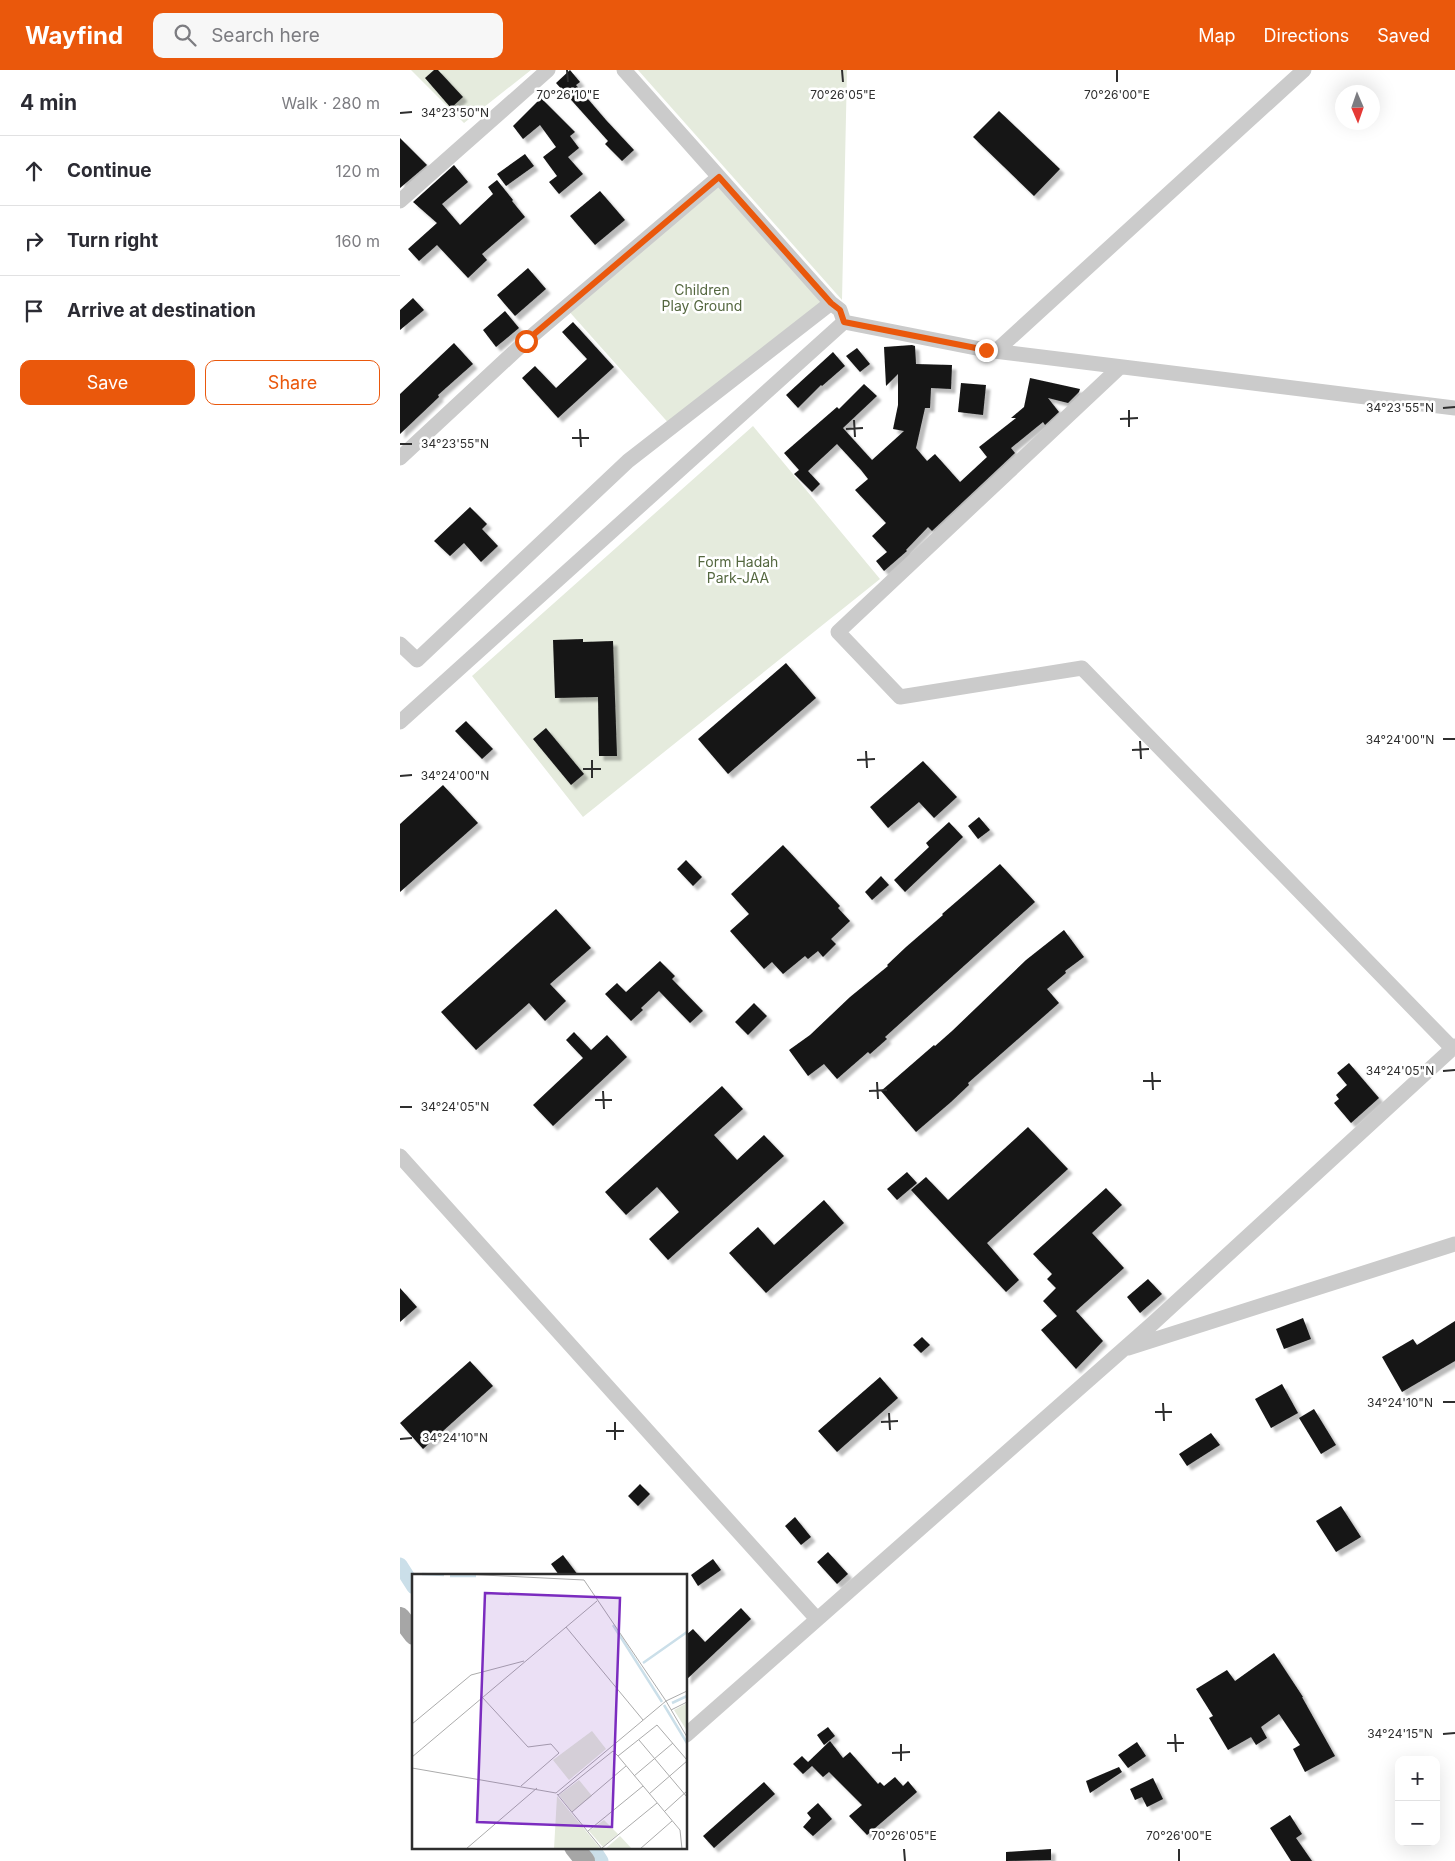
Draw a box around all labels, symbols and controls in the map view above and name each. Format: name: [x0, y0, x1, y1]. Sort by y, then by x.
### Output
search box: [153, 13, 503, 58]
text: Wayfind: [25, 21, 123, 50]
icon: search: [171, 21, 199, 49]
text: Search here: [211, 24, 320, 47]
text: Map: [1198, 25, 1236, 46]
text: Directions: [1264, 25, 1349, 46]
text: Saved: [1377, 25, 1430, 46]
north arrow: [1335, 85, 1380, 130]
text: 70°26'10"E: [536, 87, 600, 102]
text: 70°26'05"E: [810, 87, 876, 102]
text: 70°26'00"E: [1084, 87, 1150, 102]
text: 4 min: [20, 90, 77, 115]
text: Walk · 280 m: [282, 93, 380, 113]
text: 34°23'50"N: [421, 105, 489, 120]
icon: ahead: [20, 157, 48, 185]
text: Continue: [67, 159, 152, 182]
text: 120 m: [335, 161, 380, 181]
icon: right: [20, 227, 48, 255]
text: Turn right: [67, 229, 158, 252]
text: 160 m: [335, 231, 380, 251]
park label: Children Play Ground: [662, 281, 742, 314]
icon: arrive: [20, 297, 48, 325]
text: Arrive at destination: [67, 299, 256, 322]
route start: [515, 330, 538, 353]
route end: [975, 339, 998, 362]
button: Save: [20, 360, 195, 405]
button: Share: [205, 360, 380, 405]
text: 34°23'55"N: [1366, 400, 1434, 415]
text: 34°23'55"N: [421, 436, 489, 451]
park label: Form Hadah Park-JAA: [698, 553, 778, 586]
text: 34°24'00"N: [1366, 732, 1434, 747]
text: 34°24'00"N: [421, 768, 489, 783]
text: 34°24'05"N: [1366, 1063, 1434, 1078]
text: 34°24'05"N: [421, 1099, 489, 1114]
text: 34°24'10"N: [1367, 1395, 1433, 1410]
text: 34°24'10"N: [422, 1430, 488, 1445]
inset map: [412, 1574, 688, 1848]
text: 34°24'15"N: [1367, 1726, 1433, 1741]
map controls: [1395, 1756, 1440, 1846]
button: +: [1395, 1756, 1440, 1801]
button: −: [1395, 1801, 1440, 1846]
text: 70°26'05"E: [871, 1828, 937, 1843]
text: 70°26'00"E: [1146, 1828, 1212, 1843]

